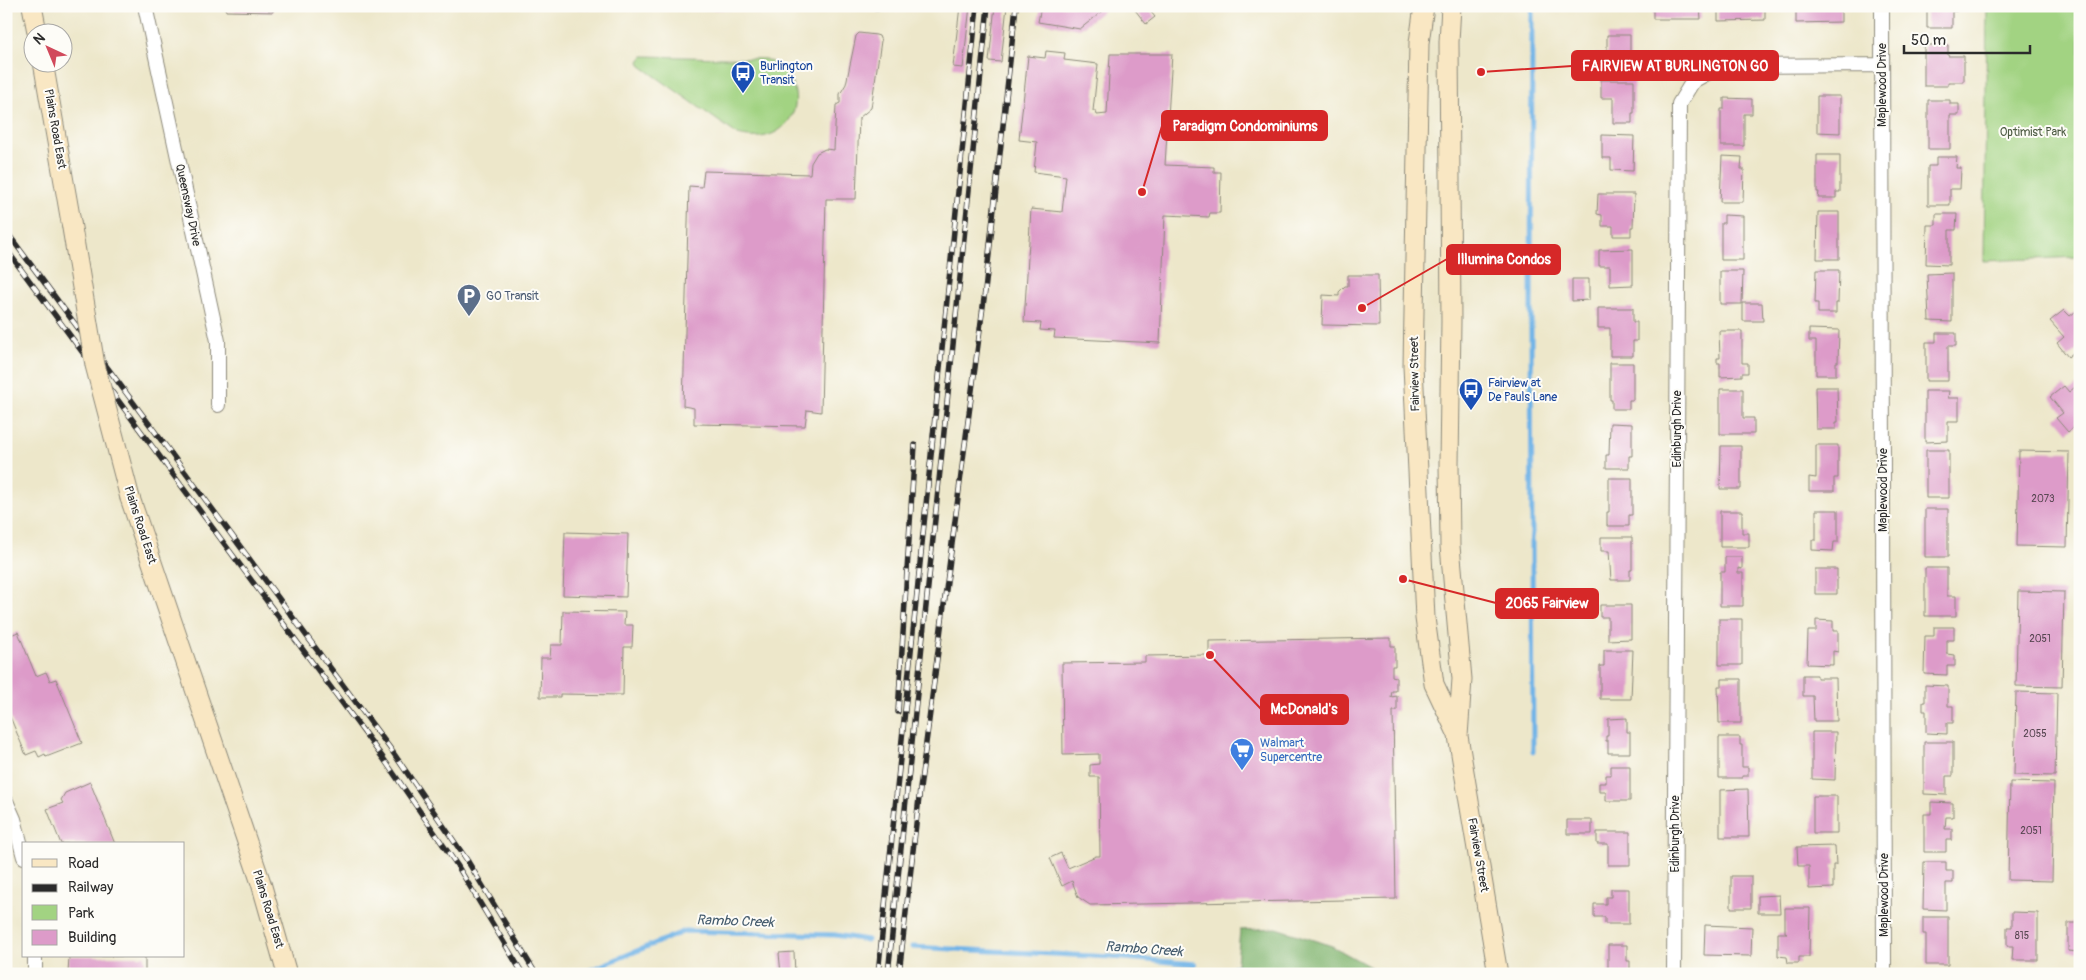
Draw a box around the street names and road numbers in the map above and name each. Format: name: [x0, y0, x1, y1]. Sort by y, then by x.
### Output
street label: Maplewood Drive: [1875, 43, 1890, 127]
street label: Plains Road East: [41, 88, 69, 170]
street label: Queensway Drive: [172, 162, 204, 248]
street label: Fairview Street: [1407, 336, 1423, 412]
street label: Edinburgh Drive: [1670, 390, 1685, 468]
street label: Maplewood Drive: [1876, 448, 1891, 532]
street label: Plains Road East: [120, 484, 160, 566]
street label: Edinburgh Drive: [1668, 795, 1683, 873]
street label: Fairview Street: [1464, 817, 1492, 893]
street label: Maplewood Drive: [1877, 853, 1892, 937]
street label: Plains Road East: [249, 868, 287, 950]

